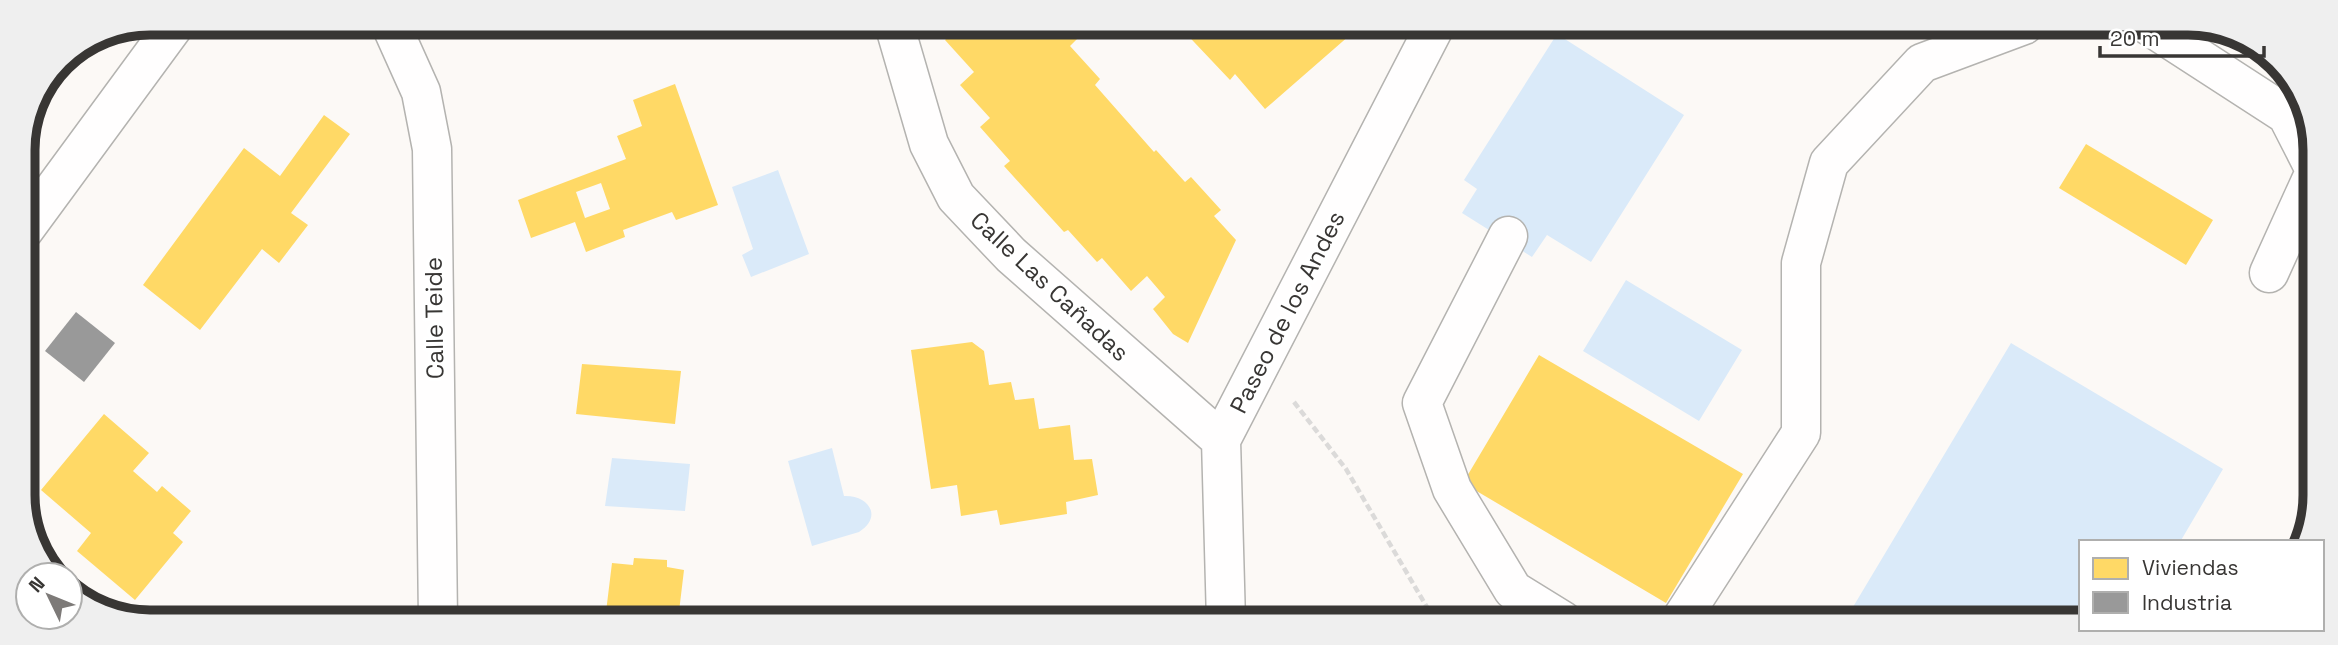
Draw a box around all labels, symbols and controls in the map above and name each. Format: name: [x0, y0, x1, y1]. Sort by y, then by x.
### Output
scale bar: [2100, 14, 2264, 58]
text: 20 m: [2110, 25, 2160, 52]
street label: Calle Las Cañadas: [964, 204, 1136, 368]
street label: Paseo de los Andes: [1223, 206, 1351, 418]
street label: Calle Teide: [417, 257, 451, 379]
legend: [2079, 540, 2324, 631]
text: Viviendas: [2142, 554, 2239, 581]
north arrow: [14, 561, 84, 631]
text: N: [23, 572, 50, 598]
text: Industria: [2142, 589, 2232, 616]

